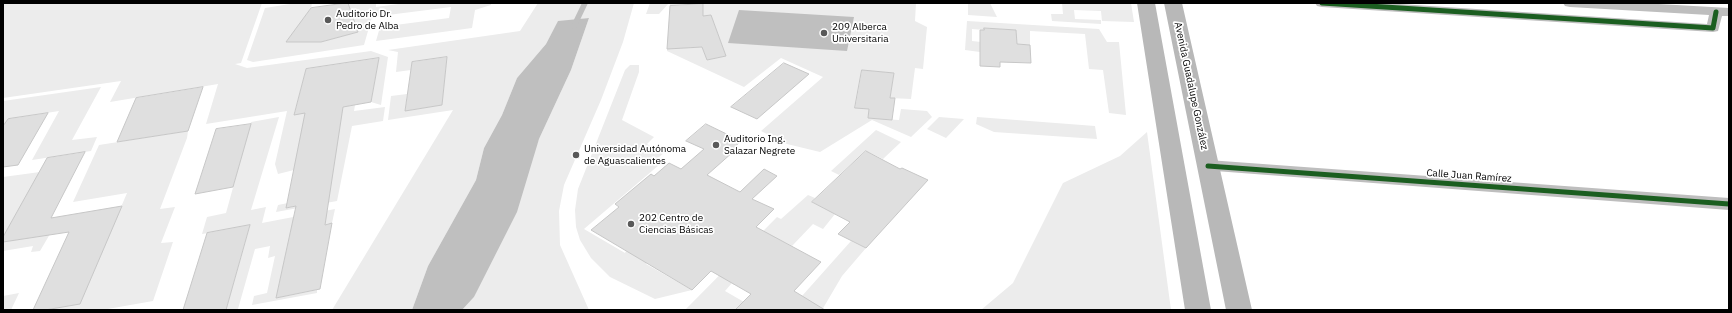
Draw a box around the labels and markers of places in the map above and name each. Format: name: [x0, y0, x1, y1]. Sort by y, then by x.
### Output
place label: Auditorio Dr. Pedro de Alba: [336, 8, 399, 32]
marker: Auditorio Dr. Pedro de Alba: [323, 15, 333, 25]
place label: 209 Alberca Universitaria: [832, 21, 889, 44]
marker: 209 Alberca Universitaria: [819, 28, 829, 38]
place label: Auditorio Ing. Salazar Negrete: [724, 133, 795, 156]
marker: Auditorio Ing. Salazar Negrete: [711, 140, 721, 150]
place label: Universidad Autónoma de Aguascalientes: [584, 143, 686, 166]
marker: Universidad Autónoma de Aguascalientes: [571, 150, 581, 160]
place label: 202 Centro de Ciencias Básicas: [639, 212, 713, 236]
marker: 202 Centro de Ciencias Básicas: [626, 219, 636, 229]

